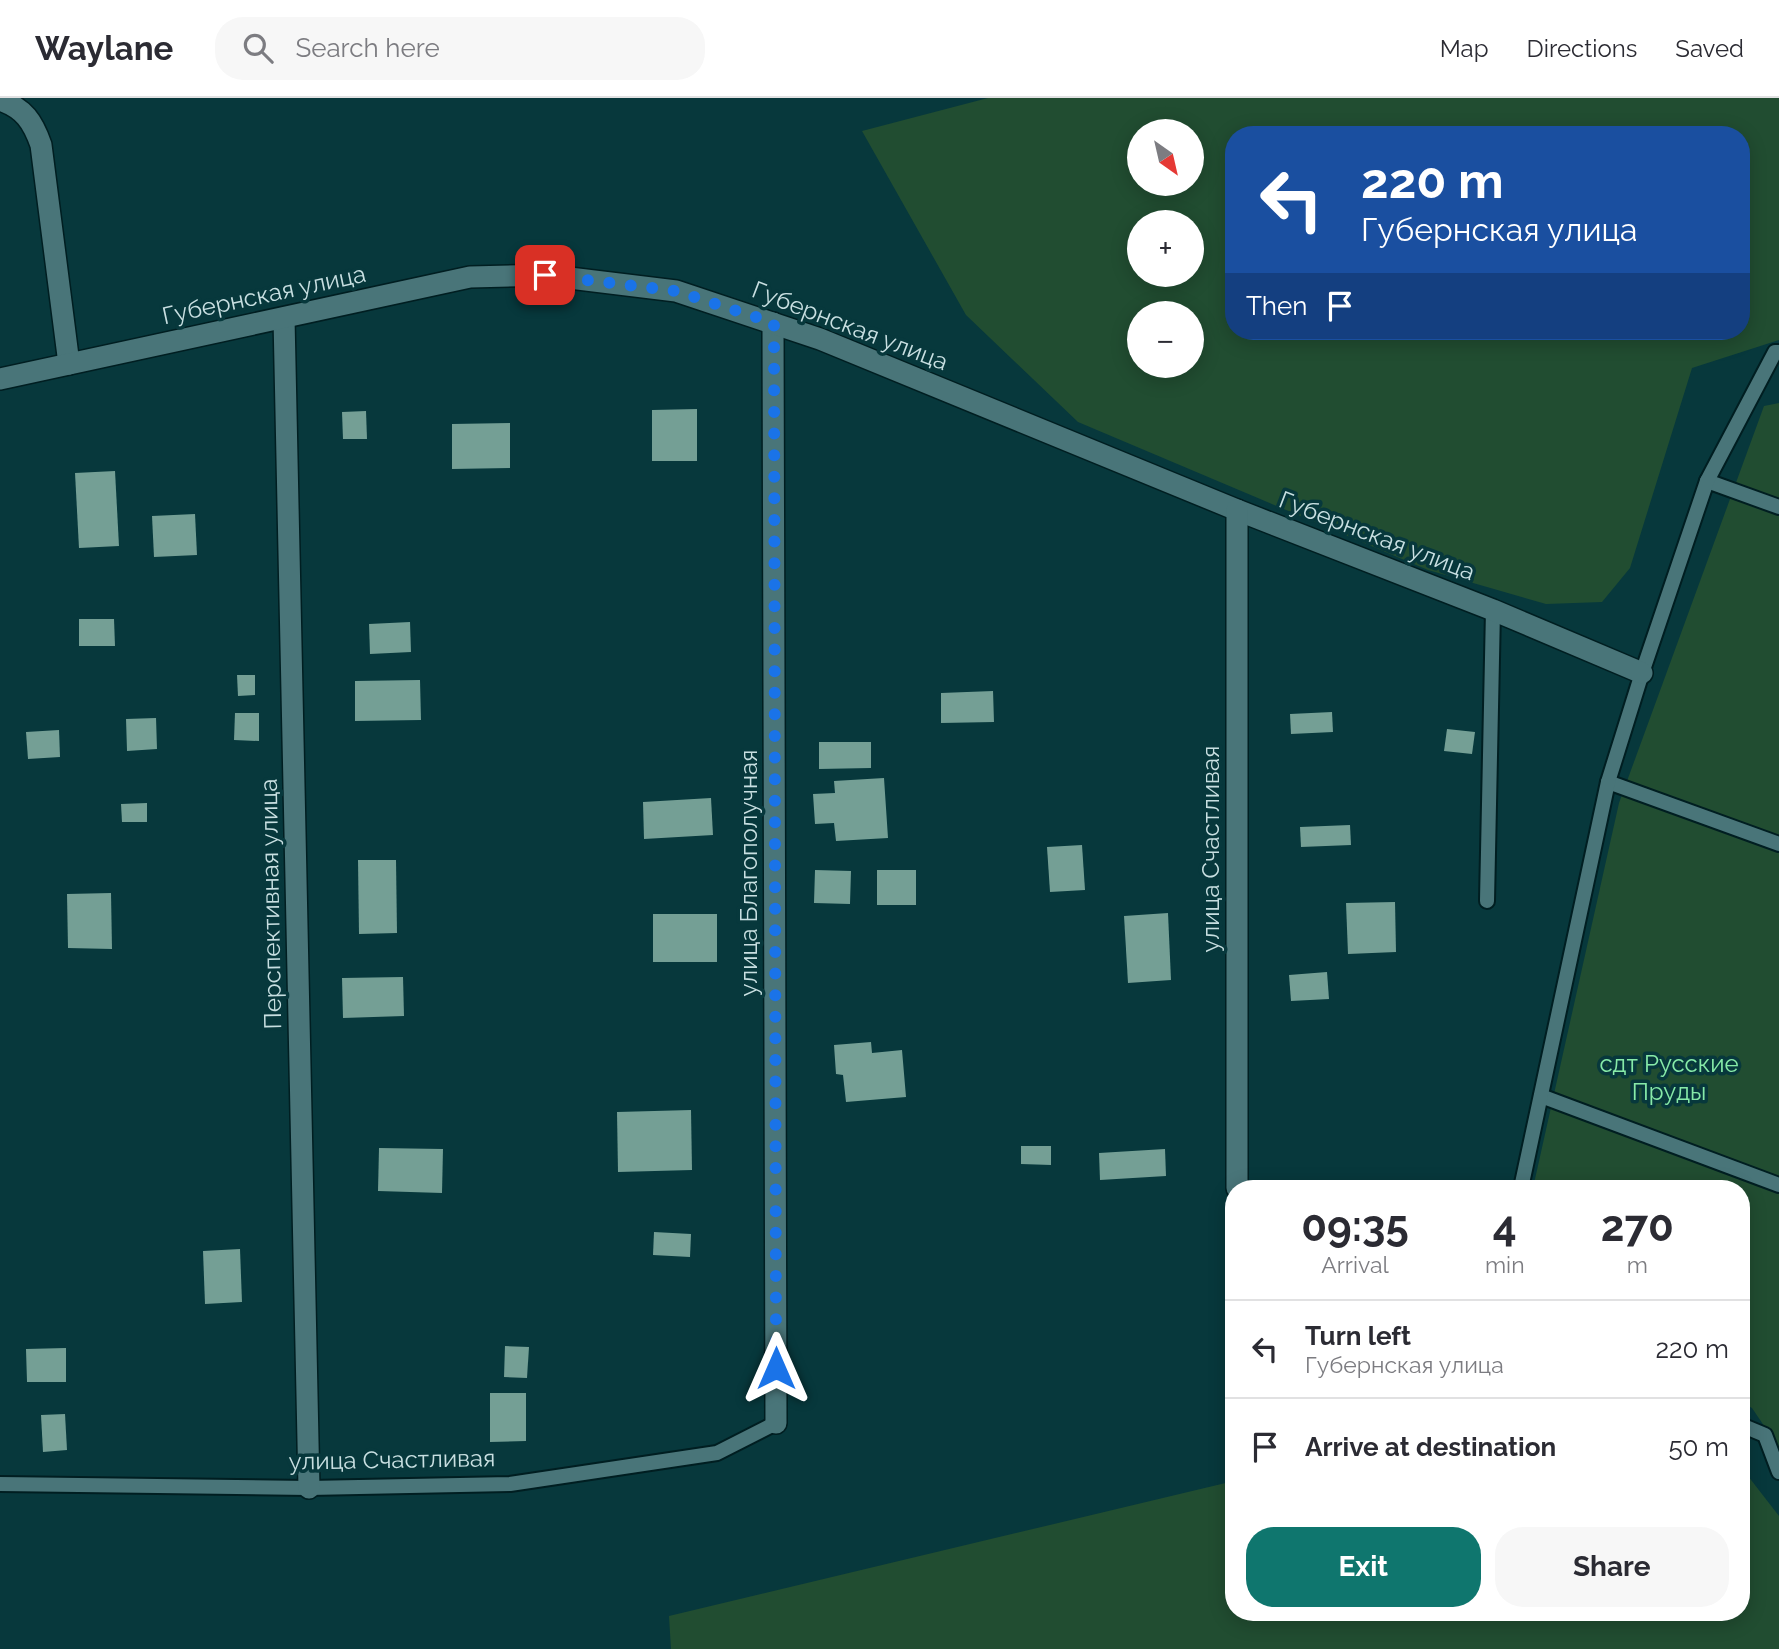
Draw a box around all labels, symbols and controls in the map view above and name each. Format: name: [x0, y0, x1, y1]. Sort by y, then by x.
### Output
search box: [215, 17, 705, 80]
text: Waylane: [35, 29, 173, 68]
icon: search: [239, 29, 277, 67]
text: Search here: [295, 33, 440, 63]
text: Map: [1440, 34, 1489, 63]
text: Directions: [1527, 34, 1637, 63]
text: Saved: [1675, 34, 1744, 63]
north arrow: [1127, 119, 1204, 196]
map controls: [1127, 119, 1204, 378]
text: 220 m: [1361, 152, 1504, 209]
icon: left: [1246, 154, 1337, 245]
button: +: [1127, 210, 1204, 287]
text: Губернская улица: [1361, 211, 1637, 248]
pin: [515, 245, 575, 305]
icon: arrive: [526, 256, 564, 294]
street label: Губернская улица: [159, 259, 368, 330]
street label: Губернская улица: [748, 275, 952, 376]
icon: arrive: [1321, 287, 1359, 325]
text: Then: [1246, 291, 1307, 321]
button: −: [1127, 301, 1204, 378]
street label: Губернская улица: [1275, 485, 1479, 586]
street label: улица Счастливая: [1196, 746, 1225, 952]
street label: улица Благополучная: [734, 750, 763, 996]
street label: Перспективная улица: [254, 778, 287, 1030]
park label: сдт Русские Пруды: [1599, 1049, 1739, 1106]
text: 09:35: [1301, 1202, 1409, 1251]
text: 4: [1493, 1202, 1517, 1251]
text: 270: [1601, 1202, 1674, 1251]
text: Arrival: [1321, 1251, 1389, 1278]
text: min: [1485, 1251, 1525, 1278]
text: m: [1627, 1251, 1648, 1278]
text: Turn left: [1305, 1321, 1411, 1351]
icon: left: [1246, 1330, 1284, 1368]
position arrow: [739, 1331, 813, 1405]
text: 220 m: [1655, 1334, 1729, 1364]
text: Губернская улица: [1305, 1351, 1504, 1378]
icon: arrive: [1246, 1428, 1284, 1466]
text: Arrive at destination: [1305, 1432, 1556, 1462]
text: 50 m: [1668, 1432, 1729, 1462]
street label: улица Счастливая: [288, 1443, 496, 1476]
button: Exit: [1246, 1527, 1481, 1607]
button: Share: [1495, 1527, 1729, 1607]

